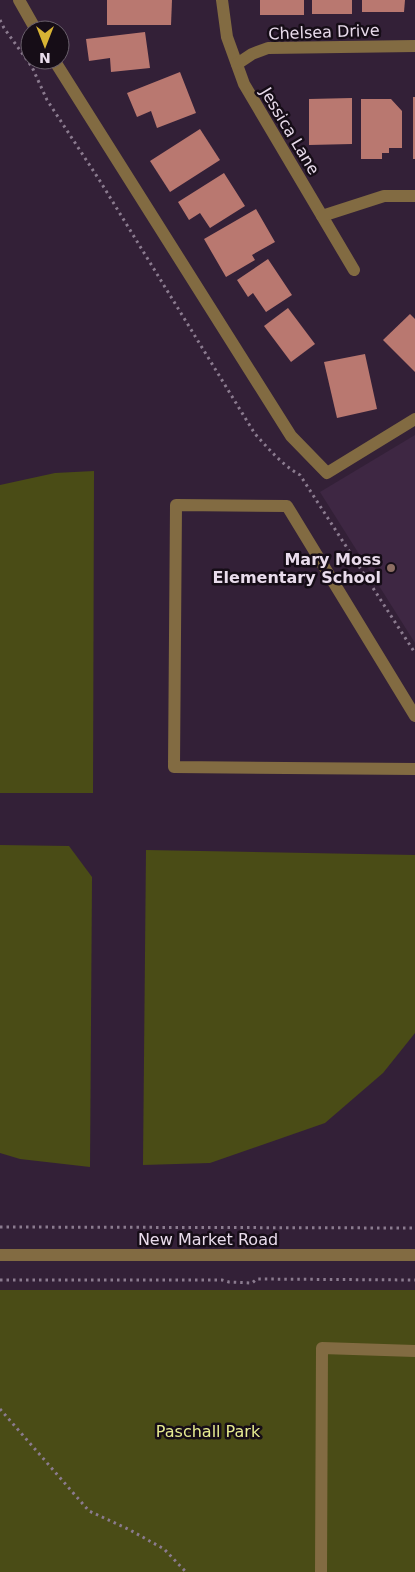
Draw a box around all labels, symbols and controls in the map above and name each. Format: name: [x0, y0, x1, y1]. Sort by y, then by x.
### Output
north arrow: [20, 20, 70, 70]
street label: Chelsea Drive: [268, 21, 380, 43]
text: N: [39, 50, 51, 66]
street label: Jessica Lane: [256, 83, 323, 178]
place label: Mary Moss Elementary School: [213, 550, 381, 587]
marker: Mary Moss Elementary School: [385, 562, 397, 574]
street label: New Market Road: [138, 1230, 278, 1249]
park label: Paschall Park: [156, 1422, 261, 1441]

